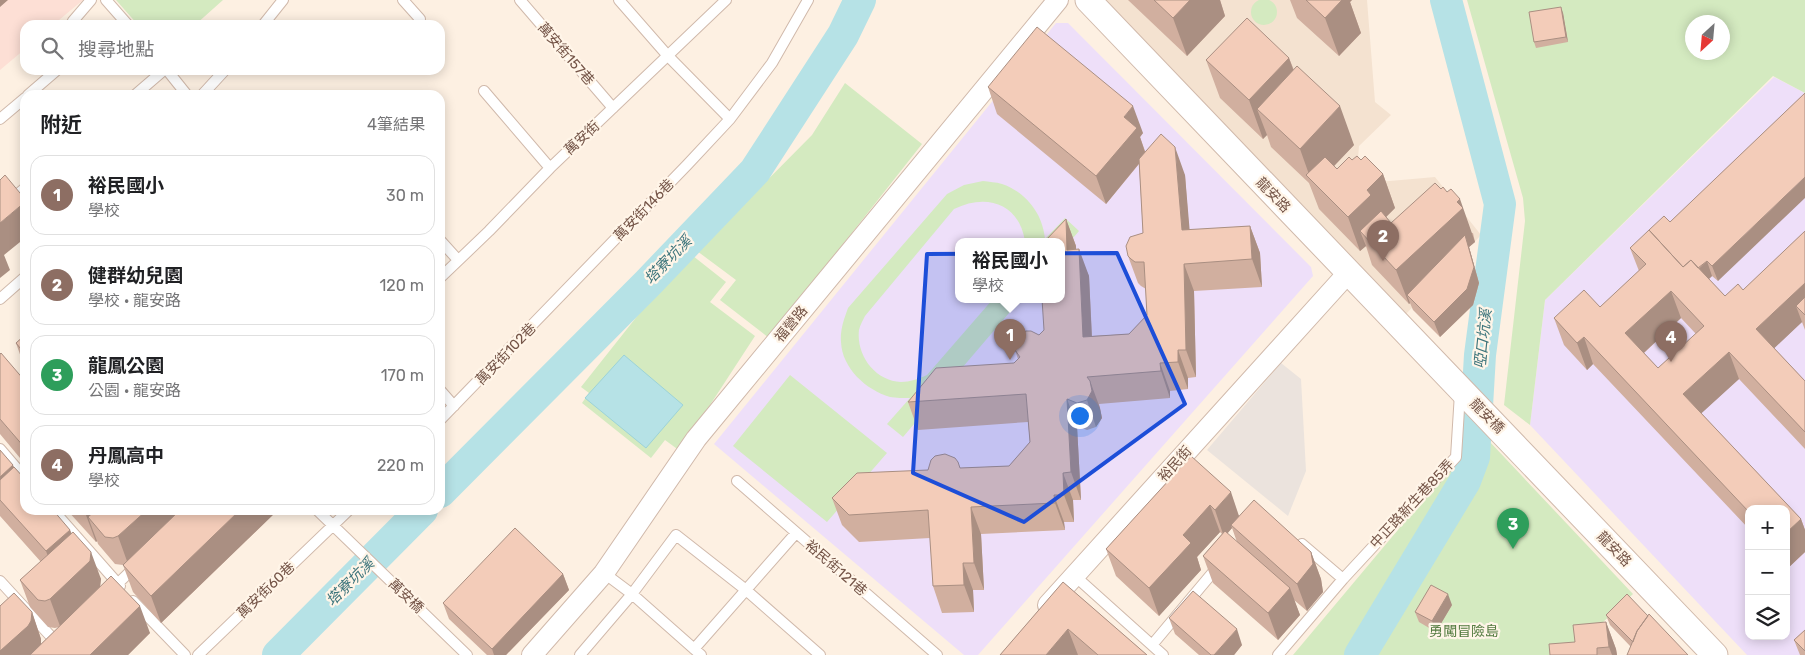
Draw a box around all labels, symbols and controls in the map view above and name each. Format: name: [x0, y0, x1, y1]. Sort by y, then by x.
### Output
north arrow: [1685, 15, 1730, 60]
street label: 萬安街157巷: [534, 19, 598, 89]
search box: [20, 20, 445, 75]
icon: search: [38, 34, 66, 62]
text: 搜尋地點: [78, 38, 154, 61]
text: 附近: [40, 112, 82, 137]
text: 4筆結果: [367, 115, 425, 134]
street label: 萬安街: [561, 117, 603, 159]
text: 裕民國小: [88, 174, 164, 197]
street label: 龍安路: [1252, 174, 1294, 216]
street label: 萬安街146巷: [610, 176, 678, 244]
text: 1: [53, 186, 61, 205]
text: 30 m: [386, 186, 424, 205]
text: 學校: [88, 201, 120, 220]
pin: 2: [1367, 220, 1399, 261]
water label: 塔寮坑溪: [641, 231, 697, 288]
popup: [955, 238, 1065, 303]
text: 裕民國小: [972, 249, 1048, 272]
text: 健群幼兒園: [88, 264, 183, 287]
text: 2: [52, 276, 62, 295]
text: 120 m: [379, 276, 424, 295]
text: 學校: [972, 276, 1004, 295]
text: 學校 · 龍安路: [88, 291, 181, 310]
street label: 福營路: [771, 302, 811, 346]
water label: 啞口坑溪: [1471, 306, 1495, 370]
pin: 1: [994, 319, 1026, 360]
street label: 萬安街102巷: [472, 320, 540, 388]
pin: 4: [1655, 321, 1687, 362]
text: 龍鳳公園: [88, 354, 164, 377]
text: 3: [52, 366, 62, 385]
text: 170 m: [381, 366, 424, 385]
text: 公園 · 龍安路: [88, 381, 181, 400]
street label: 龍安橋: [1466, 395, 1508, 437]
your location: [1067, 403, 1093, 429]
street label: 裕民街: [1155, 443, 1195, 485]
text: 丹鳳高中: [88, 444, 164, 467]
text: 4: [52, 456, 62, 475]
text: 220 m: [377, 456, 424, 475]
street label: 中正路新生巷85弄: [1366, 456, 1458, 552]
text: 學校: [88, 471, 120, 490]
map controls: [1745, 505, 1790, 640]
button: +: [1745, 505, 1790, 550]
pin: 3: [1497, 508, 1529, 549]
street label: 龍安路: [1593, 528, 1635, 570]
street label: 裕民街121巷: [802, 537, 870, 599]
button: −: [1745, 550, 1790, 595]
water label: 塔寮坑溪: [322, 553, 379, 610]
street label: 萬安街60巷: [234, 558, 298, 622]
street label: 萬安橋: [385, 575, 427, 617]
button: layers: [1745, 595, 1790, 640]
park label: 勇闖冒險島: [1429, 623, 1499, 640]

